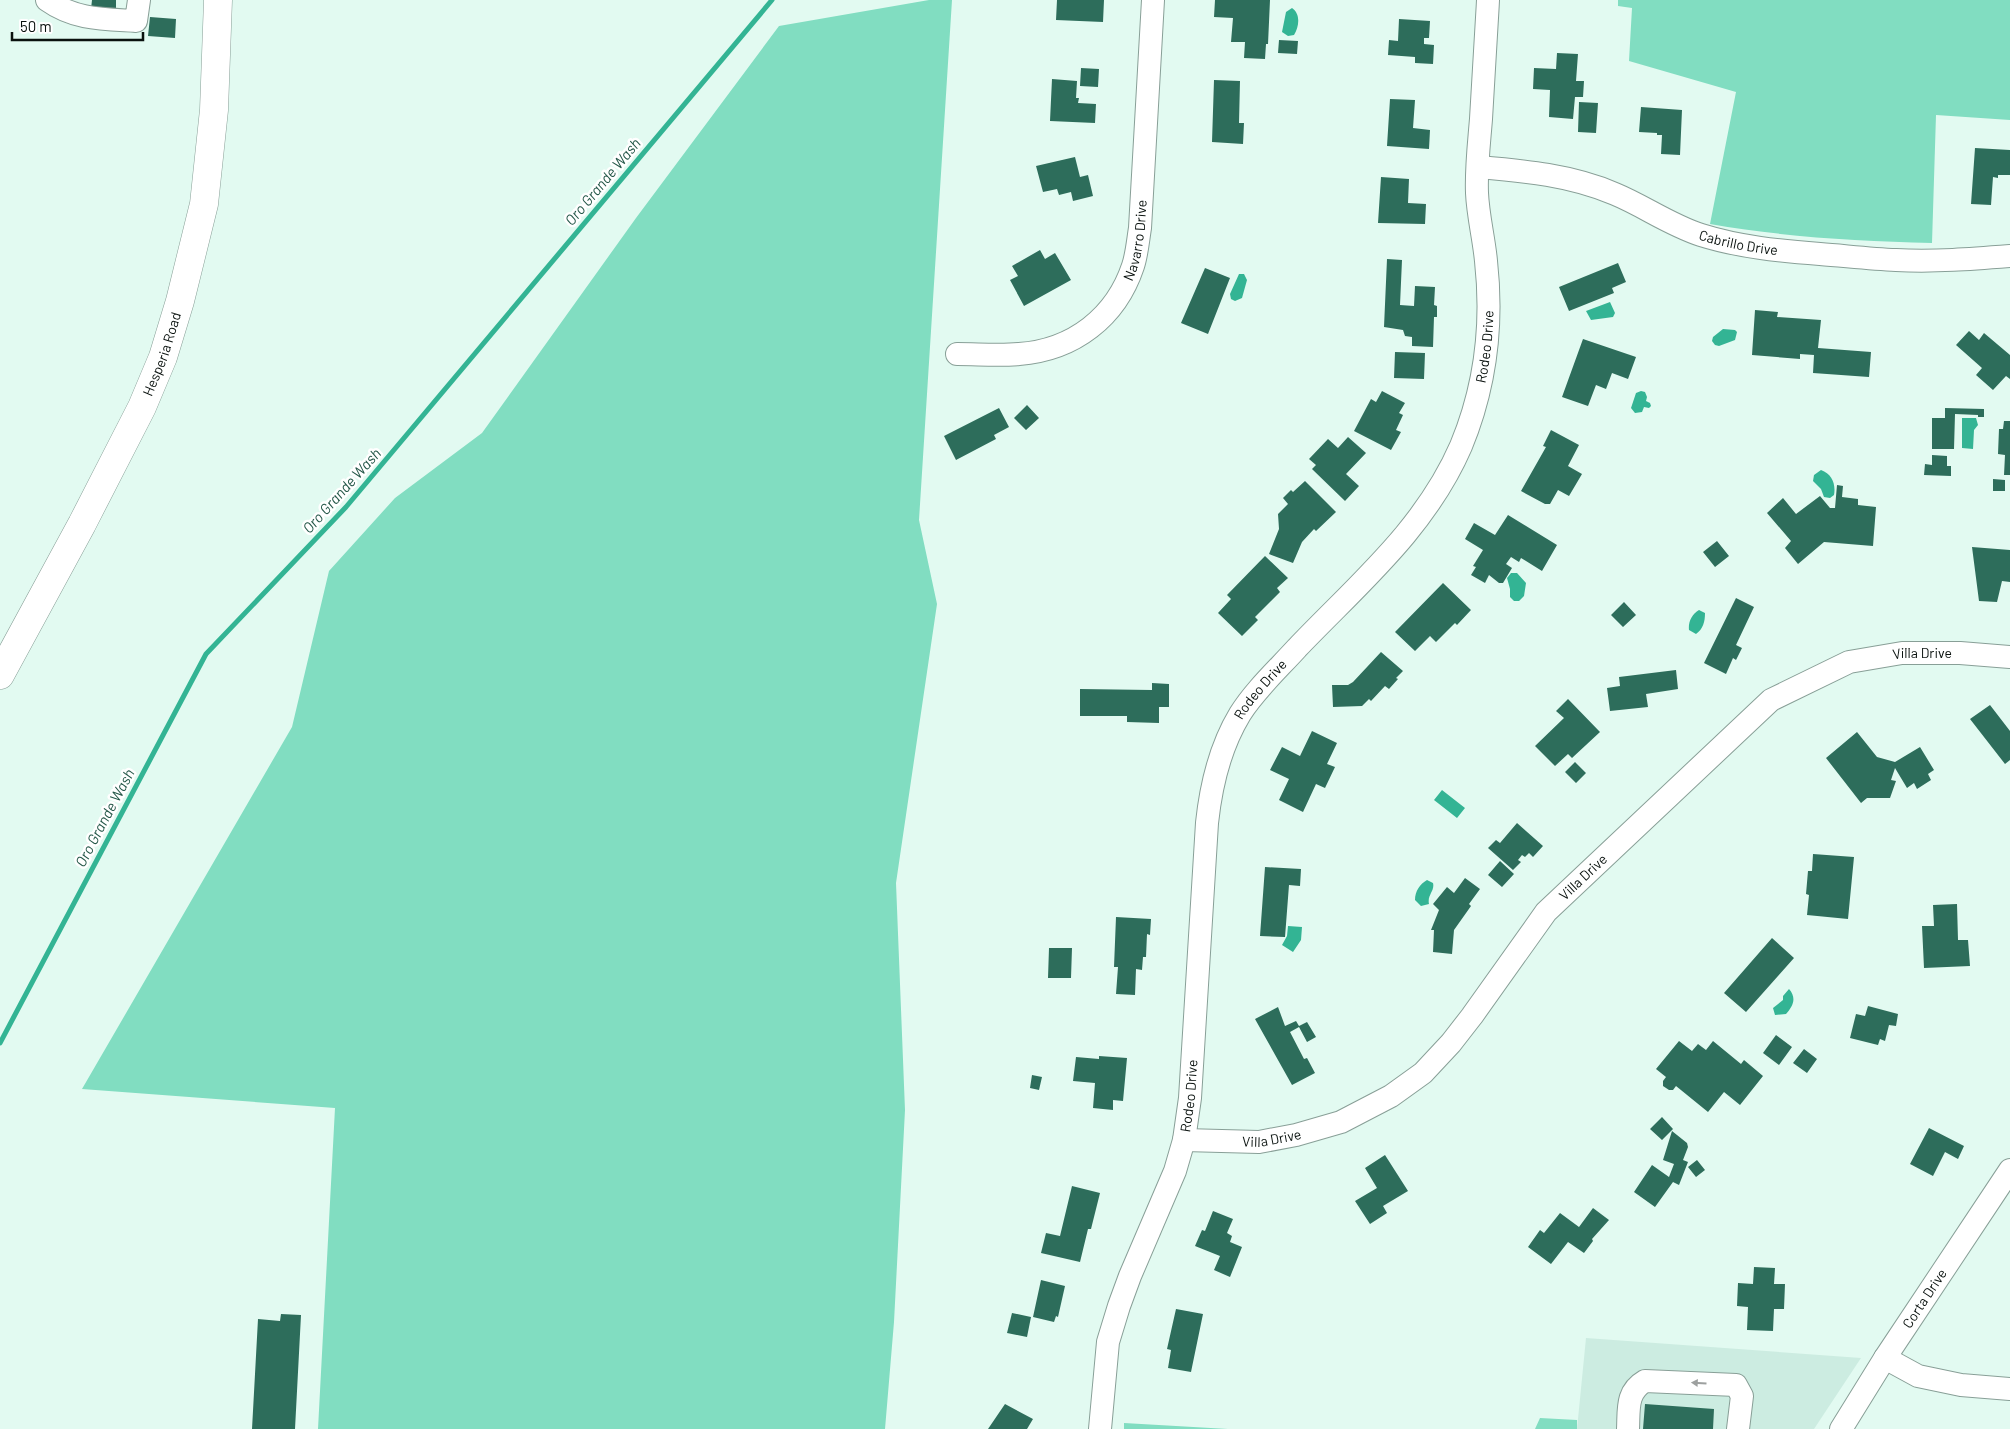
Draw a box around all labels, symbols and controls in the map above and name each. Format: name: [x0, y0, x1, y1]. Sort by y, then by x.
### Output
scale bar: [12, 10, 144, 42]
text: 50 m: [20, 17, 52, 35]
water label: Oro Grande Wash: [561, 134, 644, 229]
street label: Navarro Drive: [1119, 199, 1150, 283]
street label: Cabrillo Drive: [1697, 226, 1779, 258]
street label: Hesperia Road: [139, 310, 184, 398]
street label: Rodeo Drive: [1472, 310, 1496, 384]
water label: Oro Grande Wash: [298, 444, 384, 537]
street label: Villa Drive: [1891, 644, 1952, 662]
street label: Rodeo Drive: [1230, 656, 1290, 722]
water label: Oro Grande Wash: [71, 765, 138, 870]
street label: Villa Drive: [1555, 850, 1610, 903]
street label: Rodeo Drive: [1176, 1059, 1200, 1133]
street label: Villa Drive: [1242, 1125, 1303, 1150]
street label: Corta Drive: [1898, 1265, 1950, 1331]
one-way arrow: [1691, 1379, 1707, 1387]

